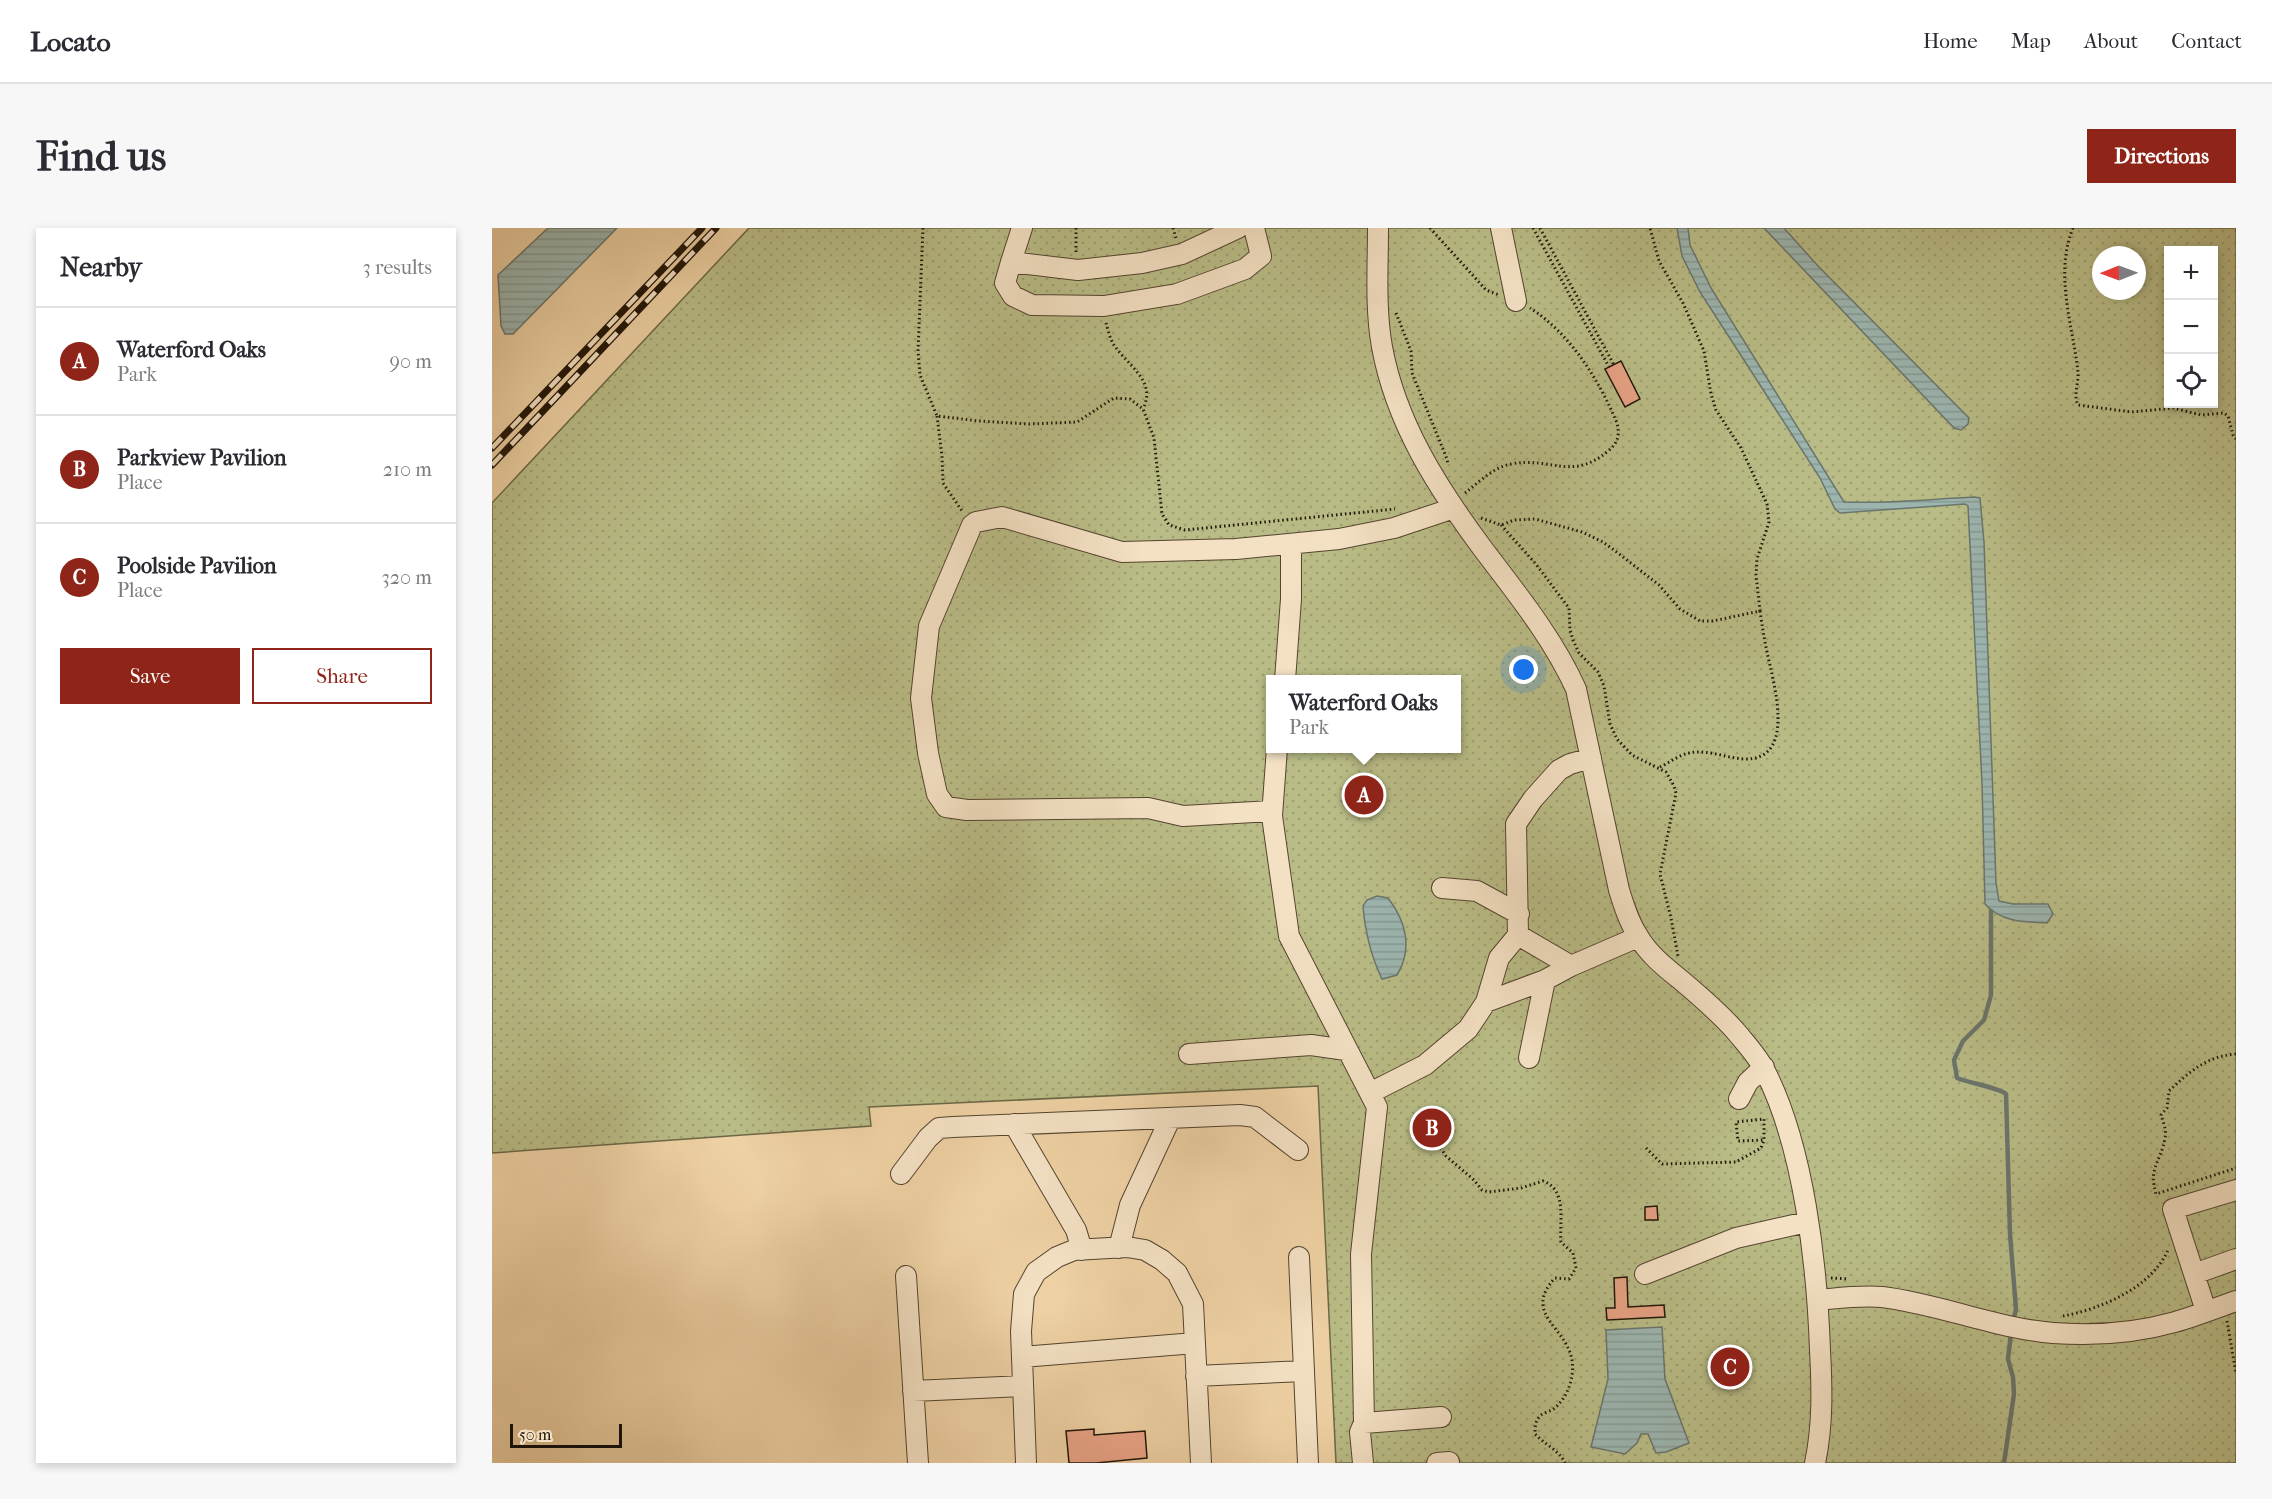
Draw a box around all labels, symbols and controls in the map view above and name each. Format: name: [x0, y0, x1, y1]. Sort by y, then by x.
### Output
text: Locato: [30, 25, 111, 58]
text: Home: [1923, 29, 1978, 53]
text: Map: [2011, 29, 2051, 53]
text: About: [2084, 29, 2138, 53]
text: Contact: [2171, 29, 2242, 53]
button: Directions: [2087, 129, 2236, 183]
text: Find us: [36, 132, 166, 181]
north arrow: [2092, 246, 2146, 300]
map controls: [2164, 246, 2218, 408]
button: +: [2164, 246, 2218, 300]
text: Nearby: [60, 252, 142, 283]
text: 3 results: [363, 256, 432, 279]
button: −: [2164, 300, 2218, 354]
text: Waterford Oaks: [117, 337, 266, 363]
text: A: [73, 350, 86, 373]
text: 90 m: [390, 350, 432, 373]
button: locate: [2164, 354, 2218, 408]
text: Park: [117, 363, 157, 386]
text: Parkview Pavilion: [117, 445, 287, 471]
text: B: [73, 458, 86, 481]
text: 210 m: [383, 458, 432, 481]
text: Place: [117, 471, 163, 494]
text: Poolside Pavilion: [117, 553, 277, 579]
text: C: [73, 566, 86, 589]
text: 320 m: [382, 566, 432, 589]
text: Place: [117, 579, 163, 602]
button: Save: [60, 648, 240, 704]
button: Share: [252, 648, 432, 704]
your location: [1509, 655, 1538, 684]
popup: [1266, 675, 1461, 753]
text: Waterford Oaks: [1289, 690, 1438, 716]
text: Park: [1289, 716, 1329, 739]
pin: A: [1344, 772, 1384, 818]
pin: B: [1412, 1106, 1452, 1150]
pin: C: [1710, 1344, 1750, 1390]
scale bar: [510, 1421, 622, 1448]
text: 50 m: [519, 1425, 551, 1444]

